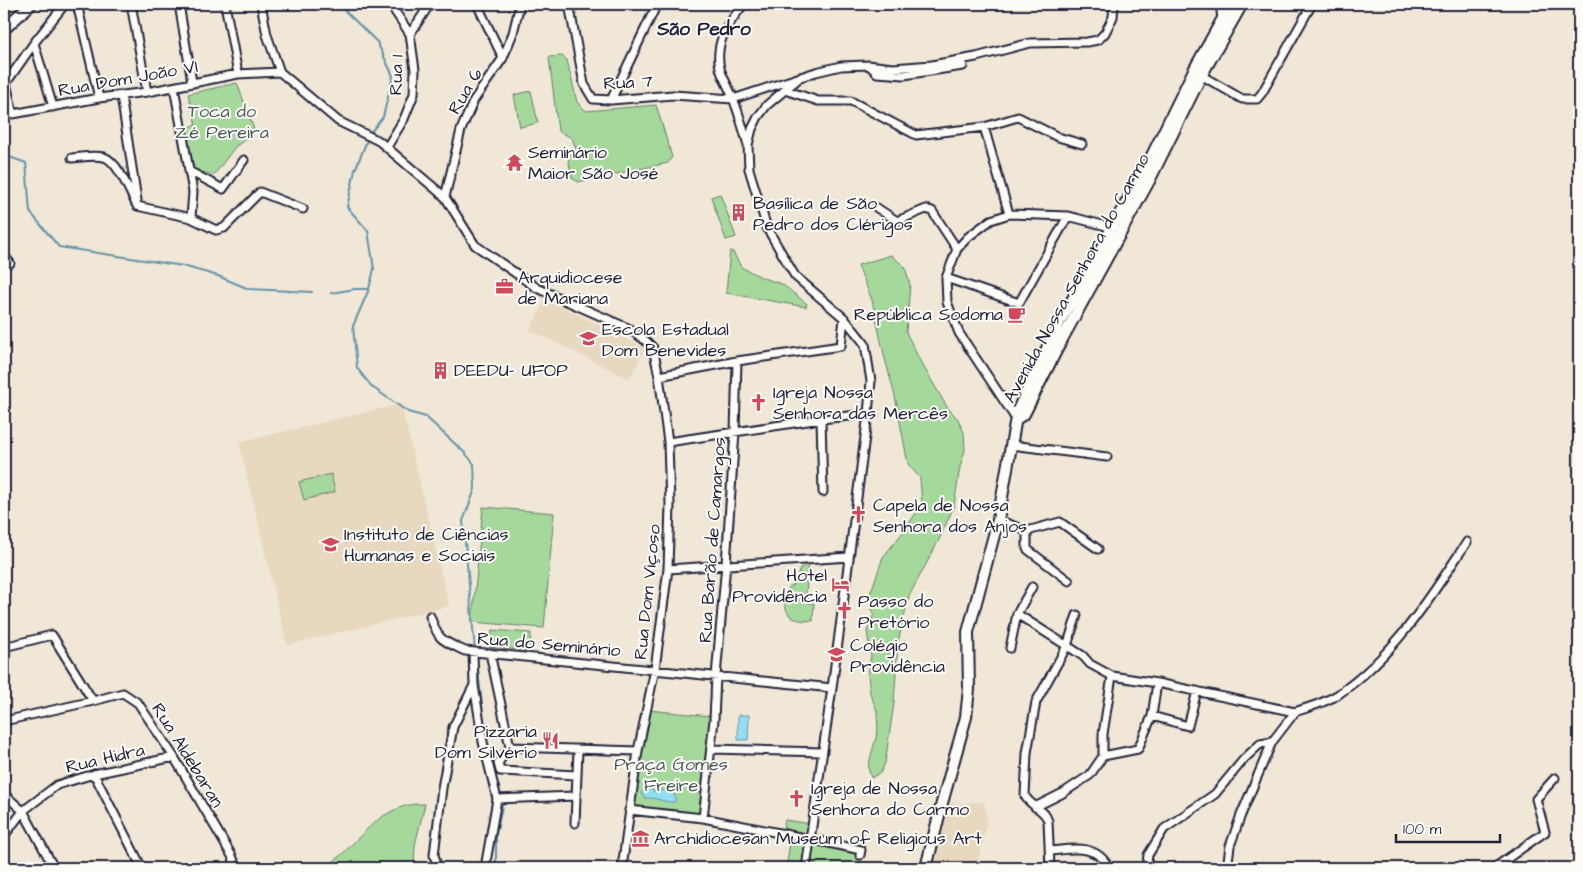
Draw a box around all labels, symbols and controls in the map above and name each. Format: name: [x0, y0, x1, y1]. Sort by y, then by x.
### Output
district label: São Pedro: [656, 16, 751, 43]
street label: Rua Dom João VI: [56, 54, 200, 103]
street label: Rua 1: [383, 54, 410, 96]
street label: Rua 6: [442, 64, 489, 119]
street label: Rua 7: [603, 69, 653, 96]
park label: Toca do Zé Pereira: [175, 99, 269, 145]
place label: Seminário Maior São José: [528, 140, 659, 186]
street label: Avenida Nossa Senhora do Carmo: [997, 149, 1156, 408]
temple icon: Seminário Maior São José: [504, 152, 524, 172]
place label: Basílica de São Pedro dos Clérigos: [753, 191, 913, 238]
building icon: Basílica de São Pedro dos Clérigos: [729, 203, 749, 223]
place label: Arquidiocese de Mariana: [518, 265, 623, 311]
office icon: Arquidiocese de Mariana: [494, 277, 514, 297]
place label: República Sodoma: [854, 302, 1003, 327]
cafe icon: República Sodoma: [1007, 304, 1027, 324]
place label: Escola Estadual Dom Benevides: [602, 317, 729, 363]
school or university icon: Escola Estadual Dom Benevides: [578, 329, 598, 349]
place label: DEEDU- UFOP: [454, 358, 568, 383]
building icon: DEEDU- UFOP: [430, 360, 450, 380]
place label: Igreja Nossa Senhora das Mercês: [773, 380, 948, 426]
church icon: Igreja Nossa Senhora das Mercês: [749, 392, 769, 412]
street label: Rua Barão de Camargos: [693, 436, 733, 644]
place label: Capela de Nossa Senhora dos Anjos: [873, 493, 1027, 539]
church icon: Capela de Nossa Senhora dos Anjos: [849, 505, 869, 525]
place label: Instituto de Ciências Humanas e Sociais: [344, 522, 508, 568]
street label: Rua Dom Viçoso: [628, 523, 667, 661]
school or university icon: Instituto de Ciências Humanas e Sociais: [320, 534, 340, 554]
place label: Hotel Providência: [732, 563, 827, 609]
hotel icon: Hotel Providência: [831, 575, 851, 595]
place label: Passo do Pretório: [858, 589, 933, 635]
church icon: Passo do Pretório: [834, 601, 854, 621]
street label: Rua do Seminário: [476, 626, 622, 663]
place label: Colégio Providência: [850, 633, 945, 679]
school or university icon: Colégio Providência: [826, 645, 846, 665]
street label: Rua Aldebaran: [145, 698, 230, 812]
place label: Pizzaria Dom Silvério: [435, 719, 537, 765]
restaurant icon: Pizzaria Dom Silvério: [541, 731, 561, 751]
street label: Rua Hidra: [63, 737, 147, 780]
park label: Praça Gomes Freire: [614, 752, 728, 798]
place label: Igreja de Nossa Senhora do Carmo: [811, 776, 969, 822]
church icon: Igreja de Nossa Senhora do Carmo: [787, 788, 807, 808]
scale bar: [1396, 812, 1499, 844]
text: 100 m: [1403, 819, 1442, 840]
place label: Archidiocesan Museum of Religious Art: [654, 826, 982, 852]
museum icon: Archidiocesan Museum of Religious Art: [630, 828, 650, 848]

